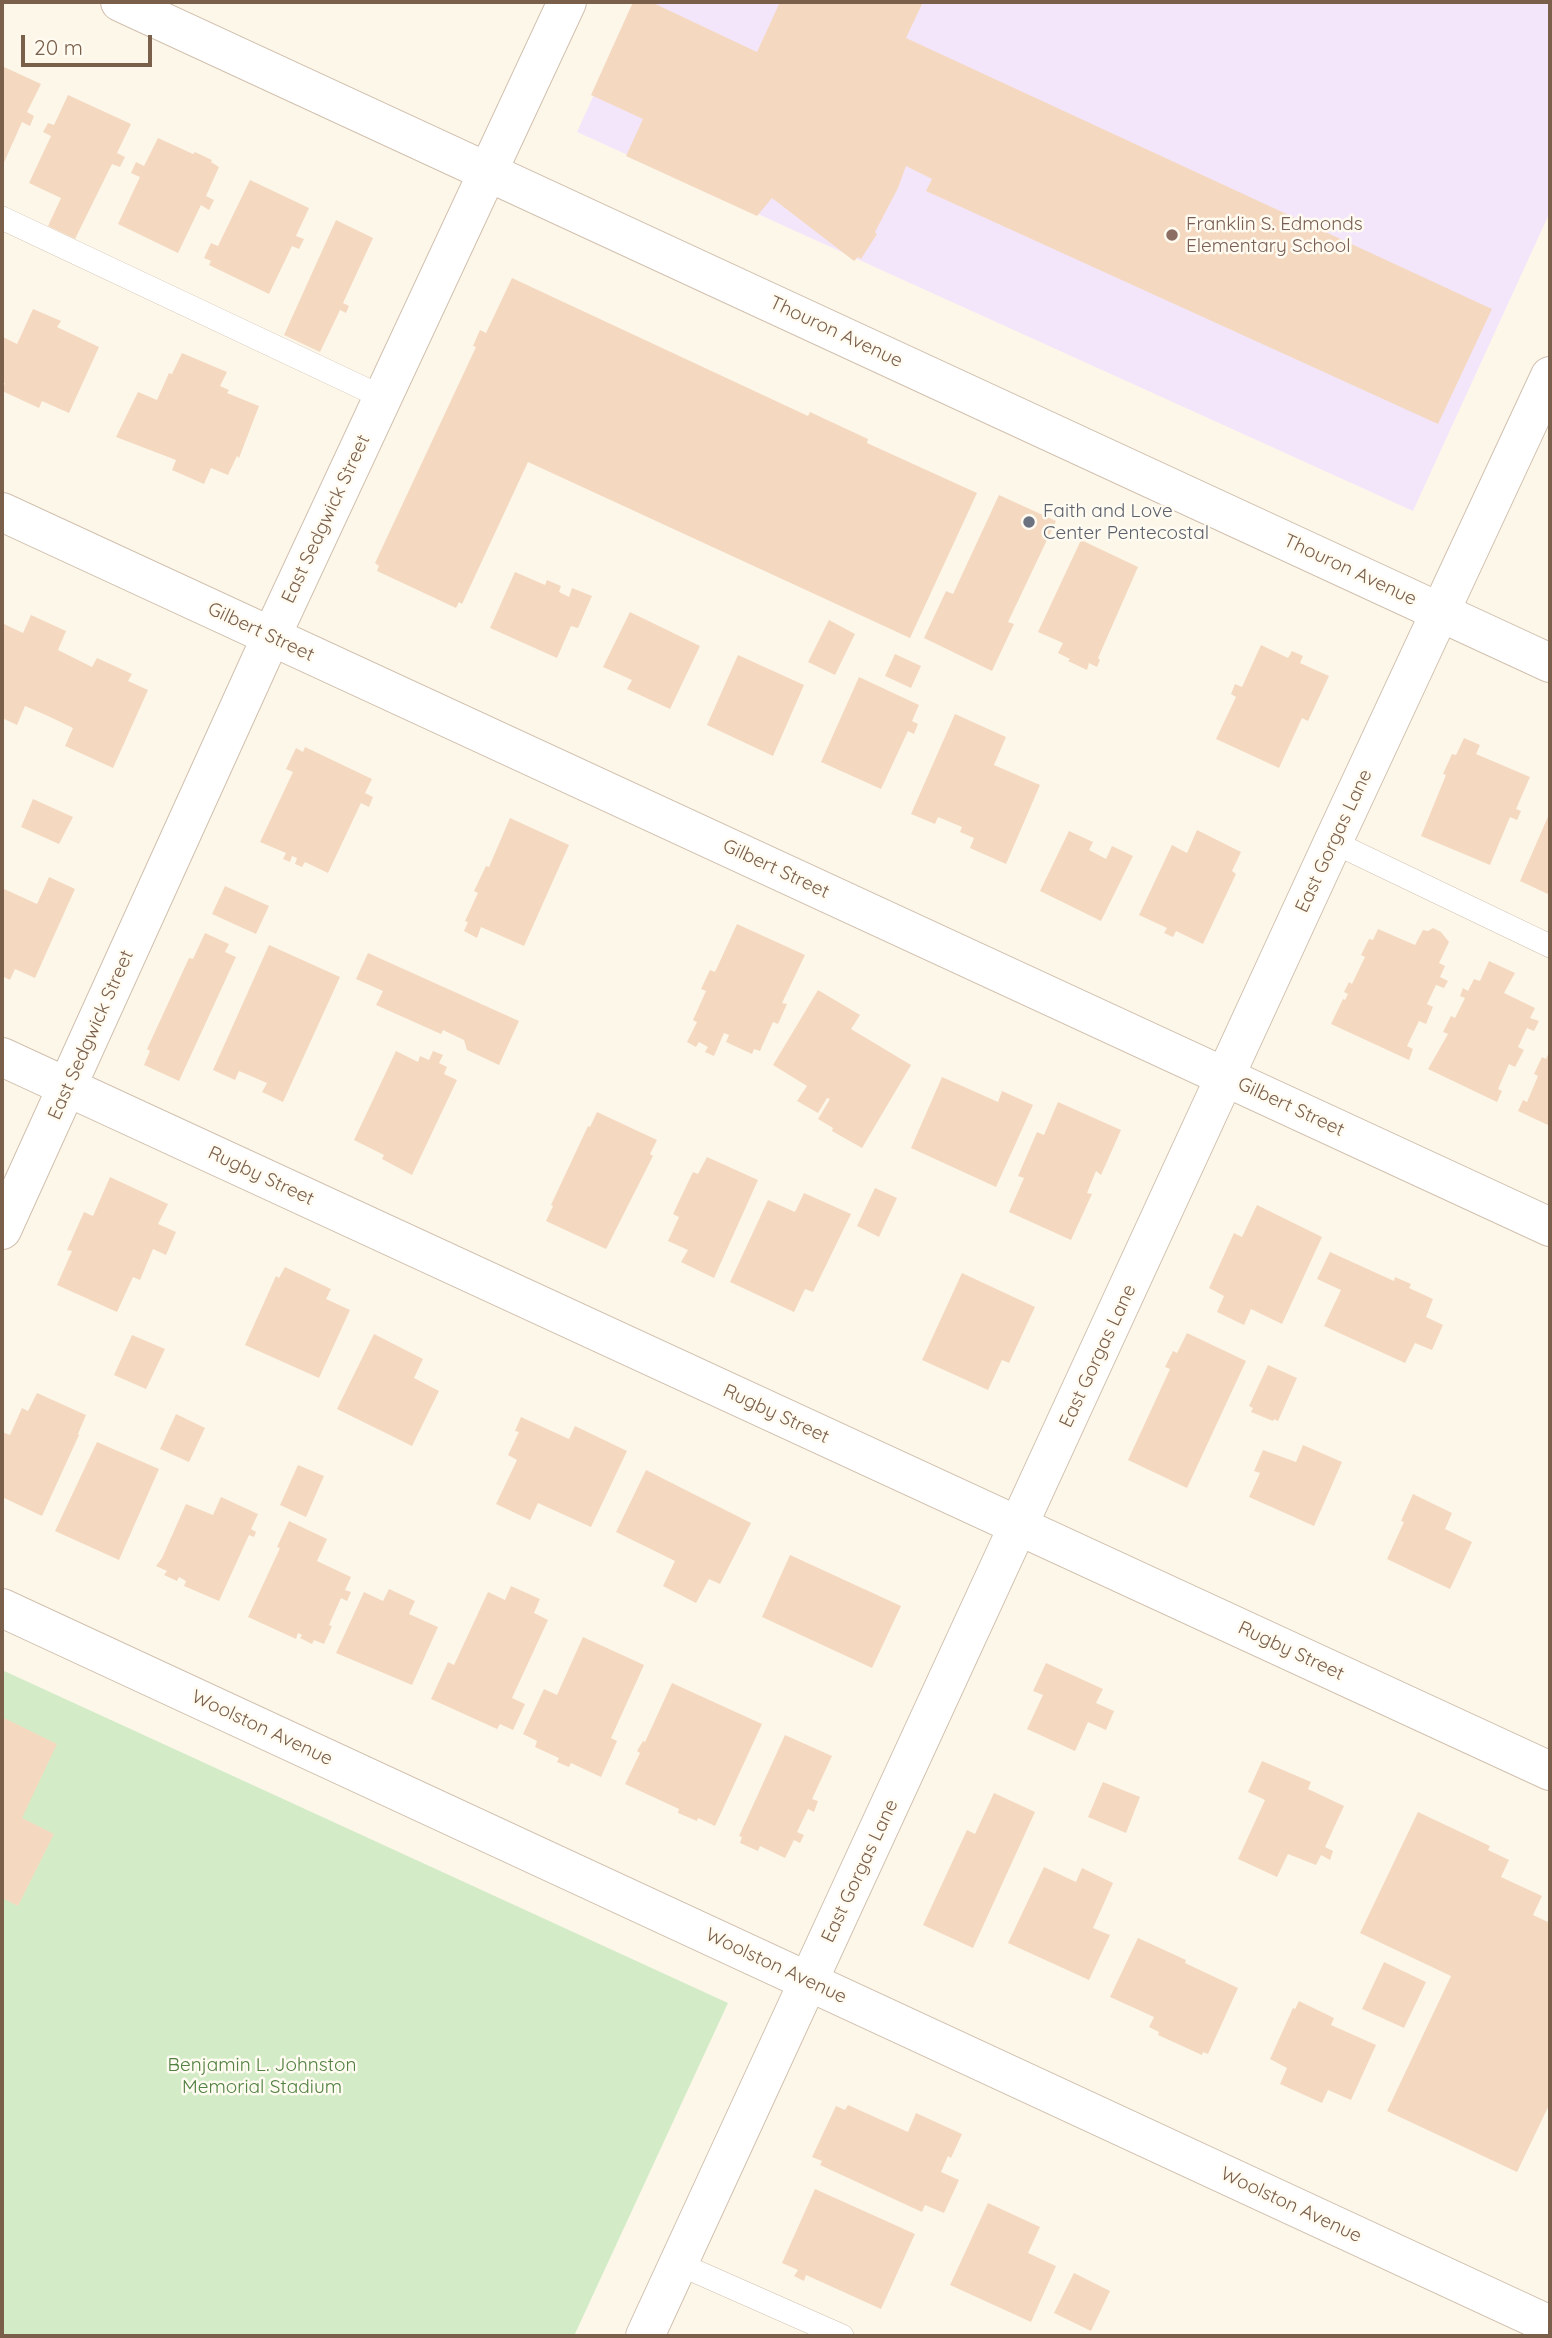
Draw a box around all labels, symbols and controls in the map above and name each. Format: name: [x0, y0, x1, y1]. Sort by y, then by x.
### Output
scale bar: [24, 21, 156, 65]
text: 20 m: [34, 34, 83, 60]
place label: Franklin S. Edmonds Elementary School: [1186, 213, 1363, 257]
marker: Franklin S. Edmonds Elementary School: [1164, 227, 1180, 243]
street label: Thouron Avenue: [766, 291, 906, 373]
street label: East Sedgwick Street: [277, 431, 375, 607]
place label: Faith and Love Center Pentecostal: [1043, 500, 1209, 544]
marker: Faith and Love Center Pentecostal: [1021, 514, 1037, 530]
street label: Thouron Avenue: [1280, 529, 1420, 611]
street label: Gilbert Street: [204, 597, 318, 667]
street label: East Gorgas Lane: [1291, 766, 1377, 916]
street label: Gilbert Street: [719, 834, 833, 904]
street label: East Sedgwick Street: [43, 947, 139, 1123]
street label: Gilbert Street: [1234, 1072, 1348, 1142]
street label: Rugby Street: [204, 1141, 318, 1211]
street label: East Gorgas Lane: [1055, 1281, 1141, 1431]
street label: Rugby Street: [719, 1379, 833, 1449]
street label: Rugby Street: [1234, 1616, 1348, 1686]
street label: Woolston Avenue: [188, 1685, 336, 1771]
street label: East Gorgas Lane: [817, 1796, 903, 1946]
street label: Woolston Avenue: [702, 1923, 850, 2009]
park label: Benjamin L. Johnston Memorial Stadium: [168, 2054, 356, 2098]
street label: Woolston Avenue: [1217, 2162, 1365, 2248]

